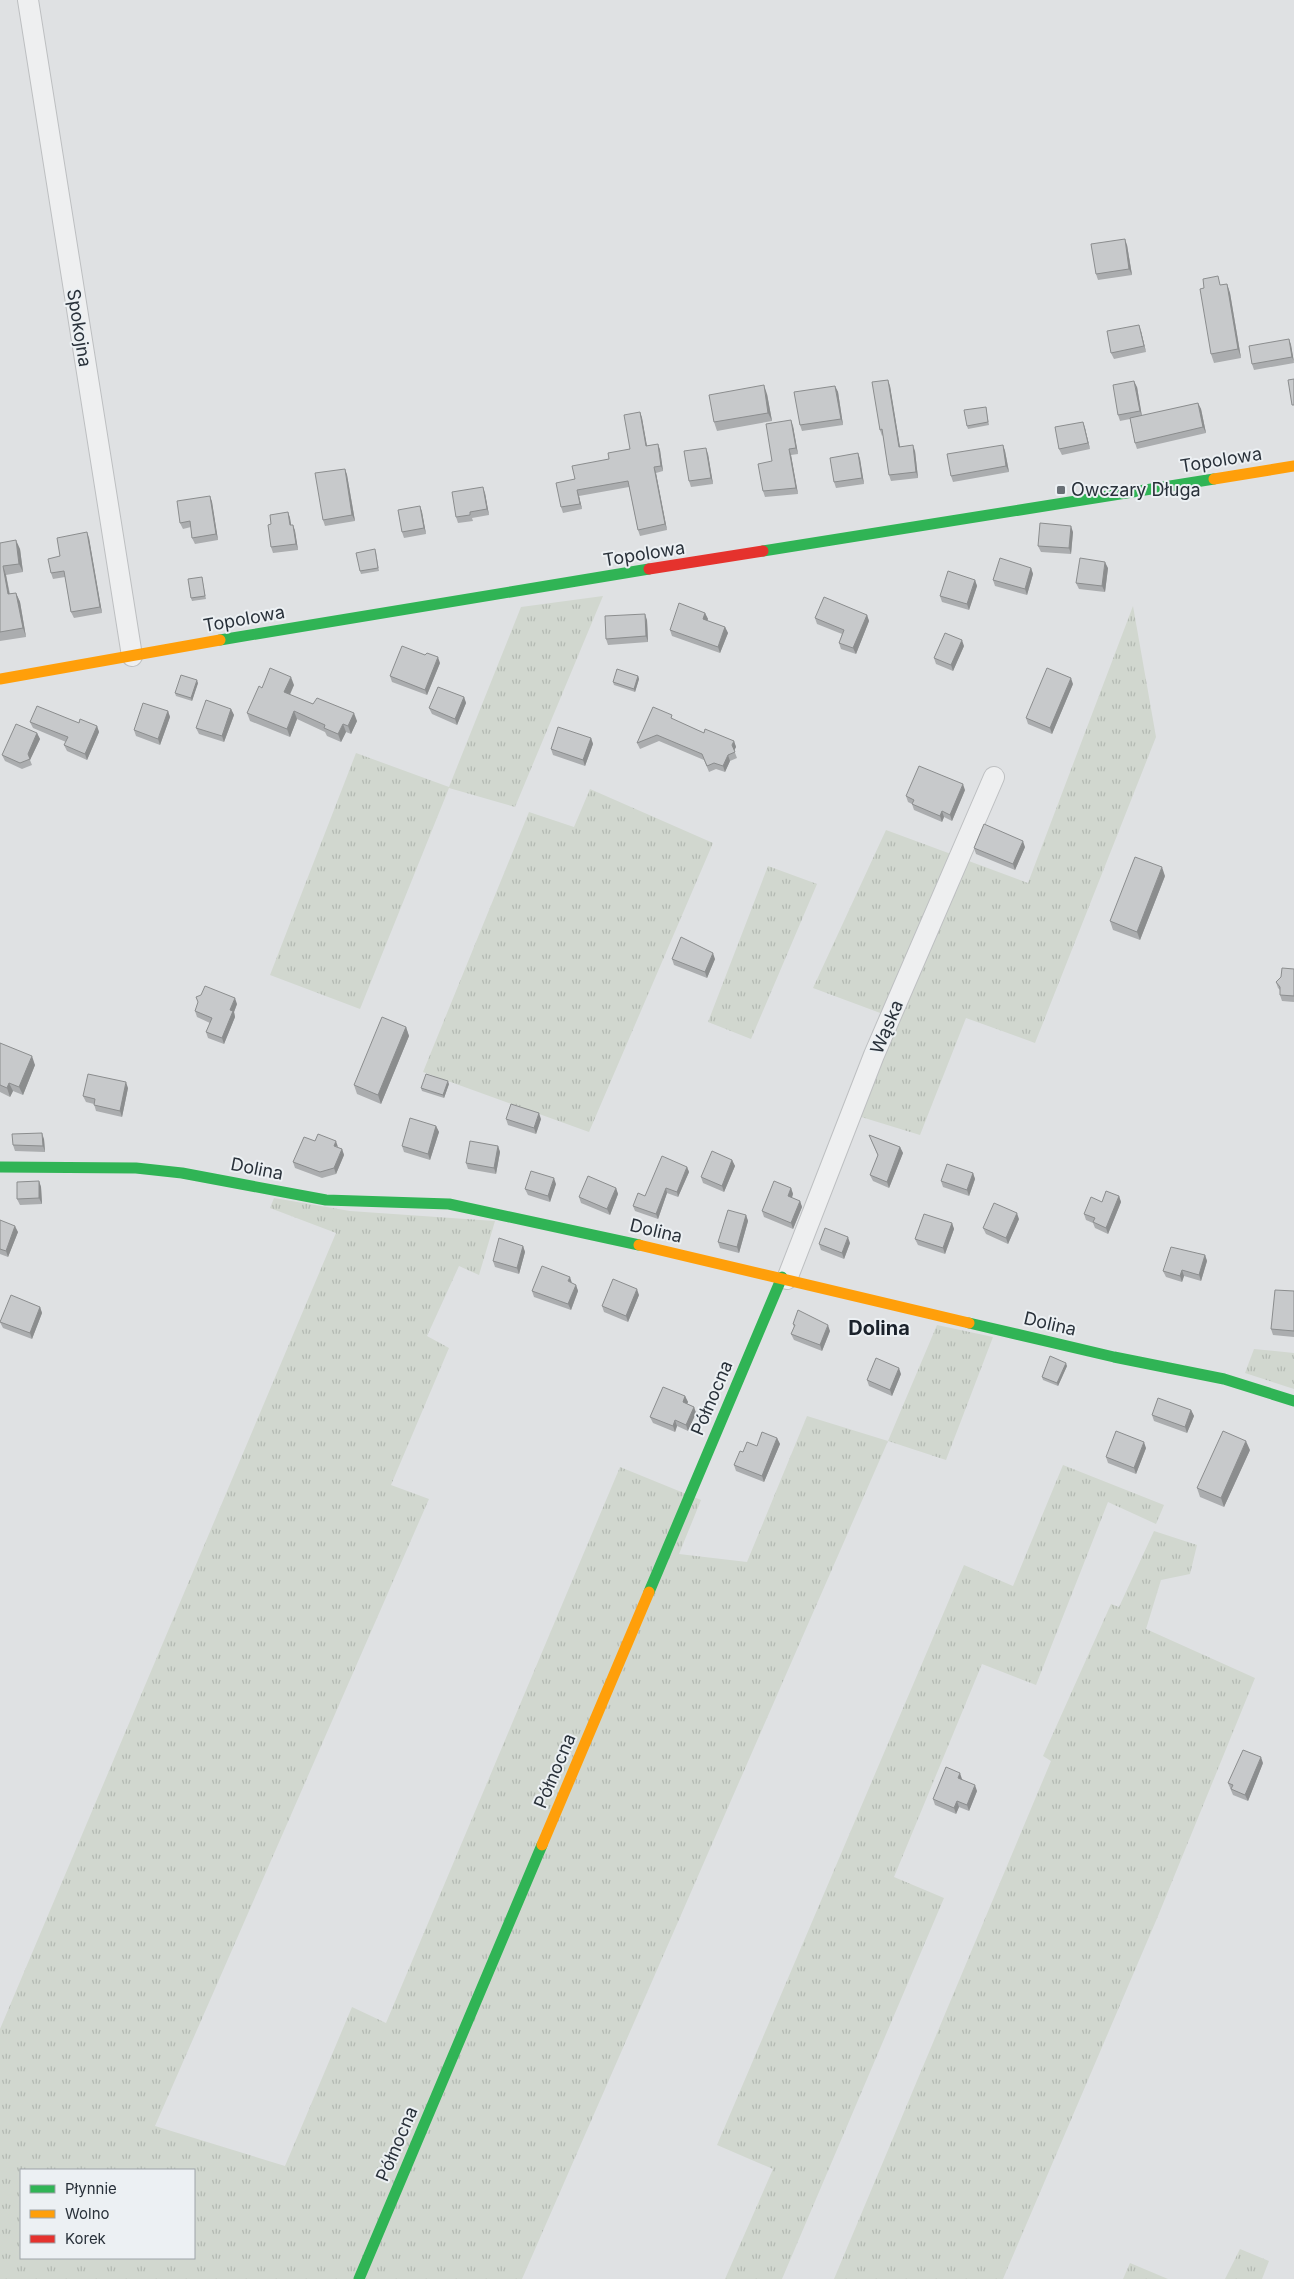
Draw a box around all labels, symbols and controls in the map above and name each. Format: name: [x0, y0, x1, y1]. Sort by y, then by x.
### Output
street label: Spokojna: [63, 287, 96, 368]
street label: Topolowa: [1179, 443, 1263, 476]
place label: Owczary Długa: [1071, 479, 1201, 500]
marker: Owczary Długa: [1055, 484, 1067, 496]
street label: Topolowa: [602, 537, 686, 570]
street label: Topolowa: [201, 601, 286, 636]
street label: Wąska: [866, 997, 907, 1057]
street label: Dolina: [229, 1153, 285, 1184]
street label: Dolina: [628, 1214, 684, 1247]
street label: Dolina: [1022, 1307, 1078, 1340]
district label: Dolina: [848, 1316, 910, 1340]
street label: Północna: [686, 1357, 737, 1438]
street label: Północna: [529, 1730, 580, 1811]
street label: Północna: [371, 2103, 422, 2184]
legend: [20, 2169, 195, 2259]
text: Płynnie: [65, 2179, 117, 2198]
text: Wolno: [65, 2204, 110, 2223]
text: Korek: [65, 2229, 107, 2248]

